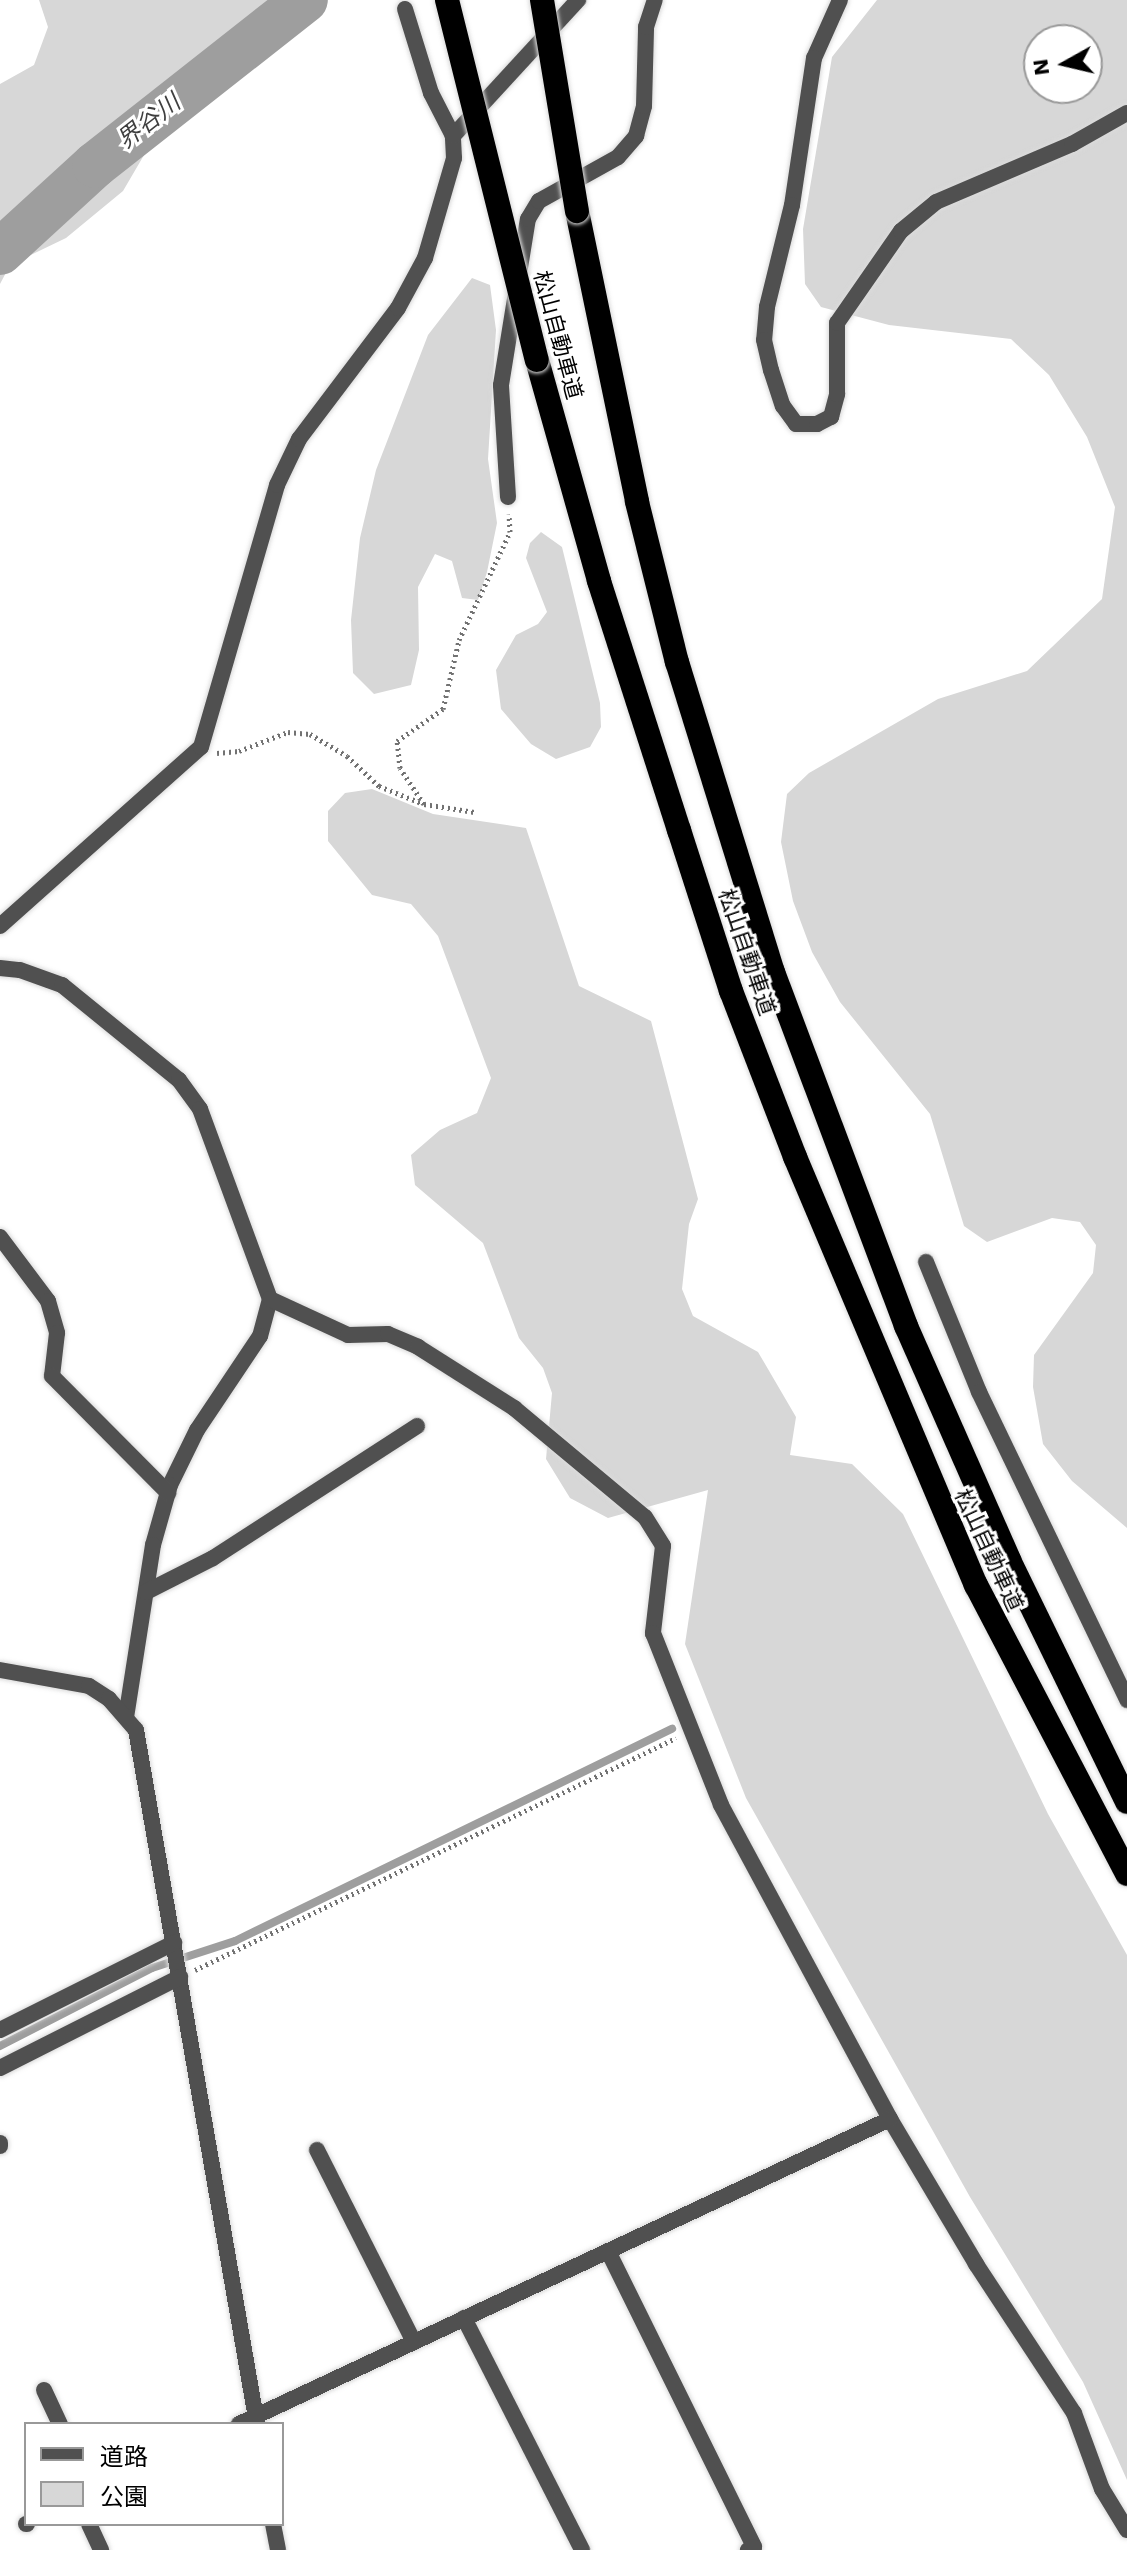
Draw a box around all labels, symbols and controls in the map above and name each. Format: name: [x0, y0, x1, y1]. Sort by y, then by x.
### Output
north arrow: [1023, 24, 1103, 104]
text: N: [1027, 57, 1054, 77]
water label: 界谷川: [112, 88, 186, 156]
street label: 松山自動車道: [528, 268, 588, 402]
street label: 松山自動車道: [713, 885, 781, 1019]
street label: 松山自動車道: [949, 1485, 1029, 1615]
legend: [24, 2422, 284, 2526]
text: 道路: [100, 2443, 148, 2471]
text: 公園: [100, 2483, 148, 2511]

